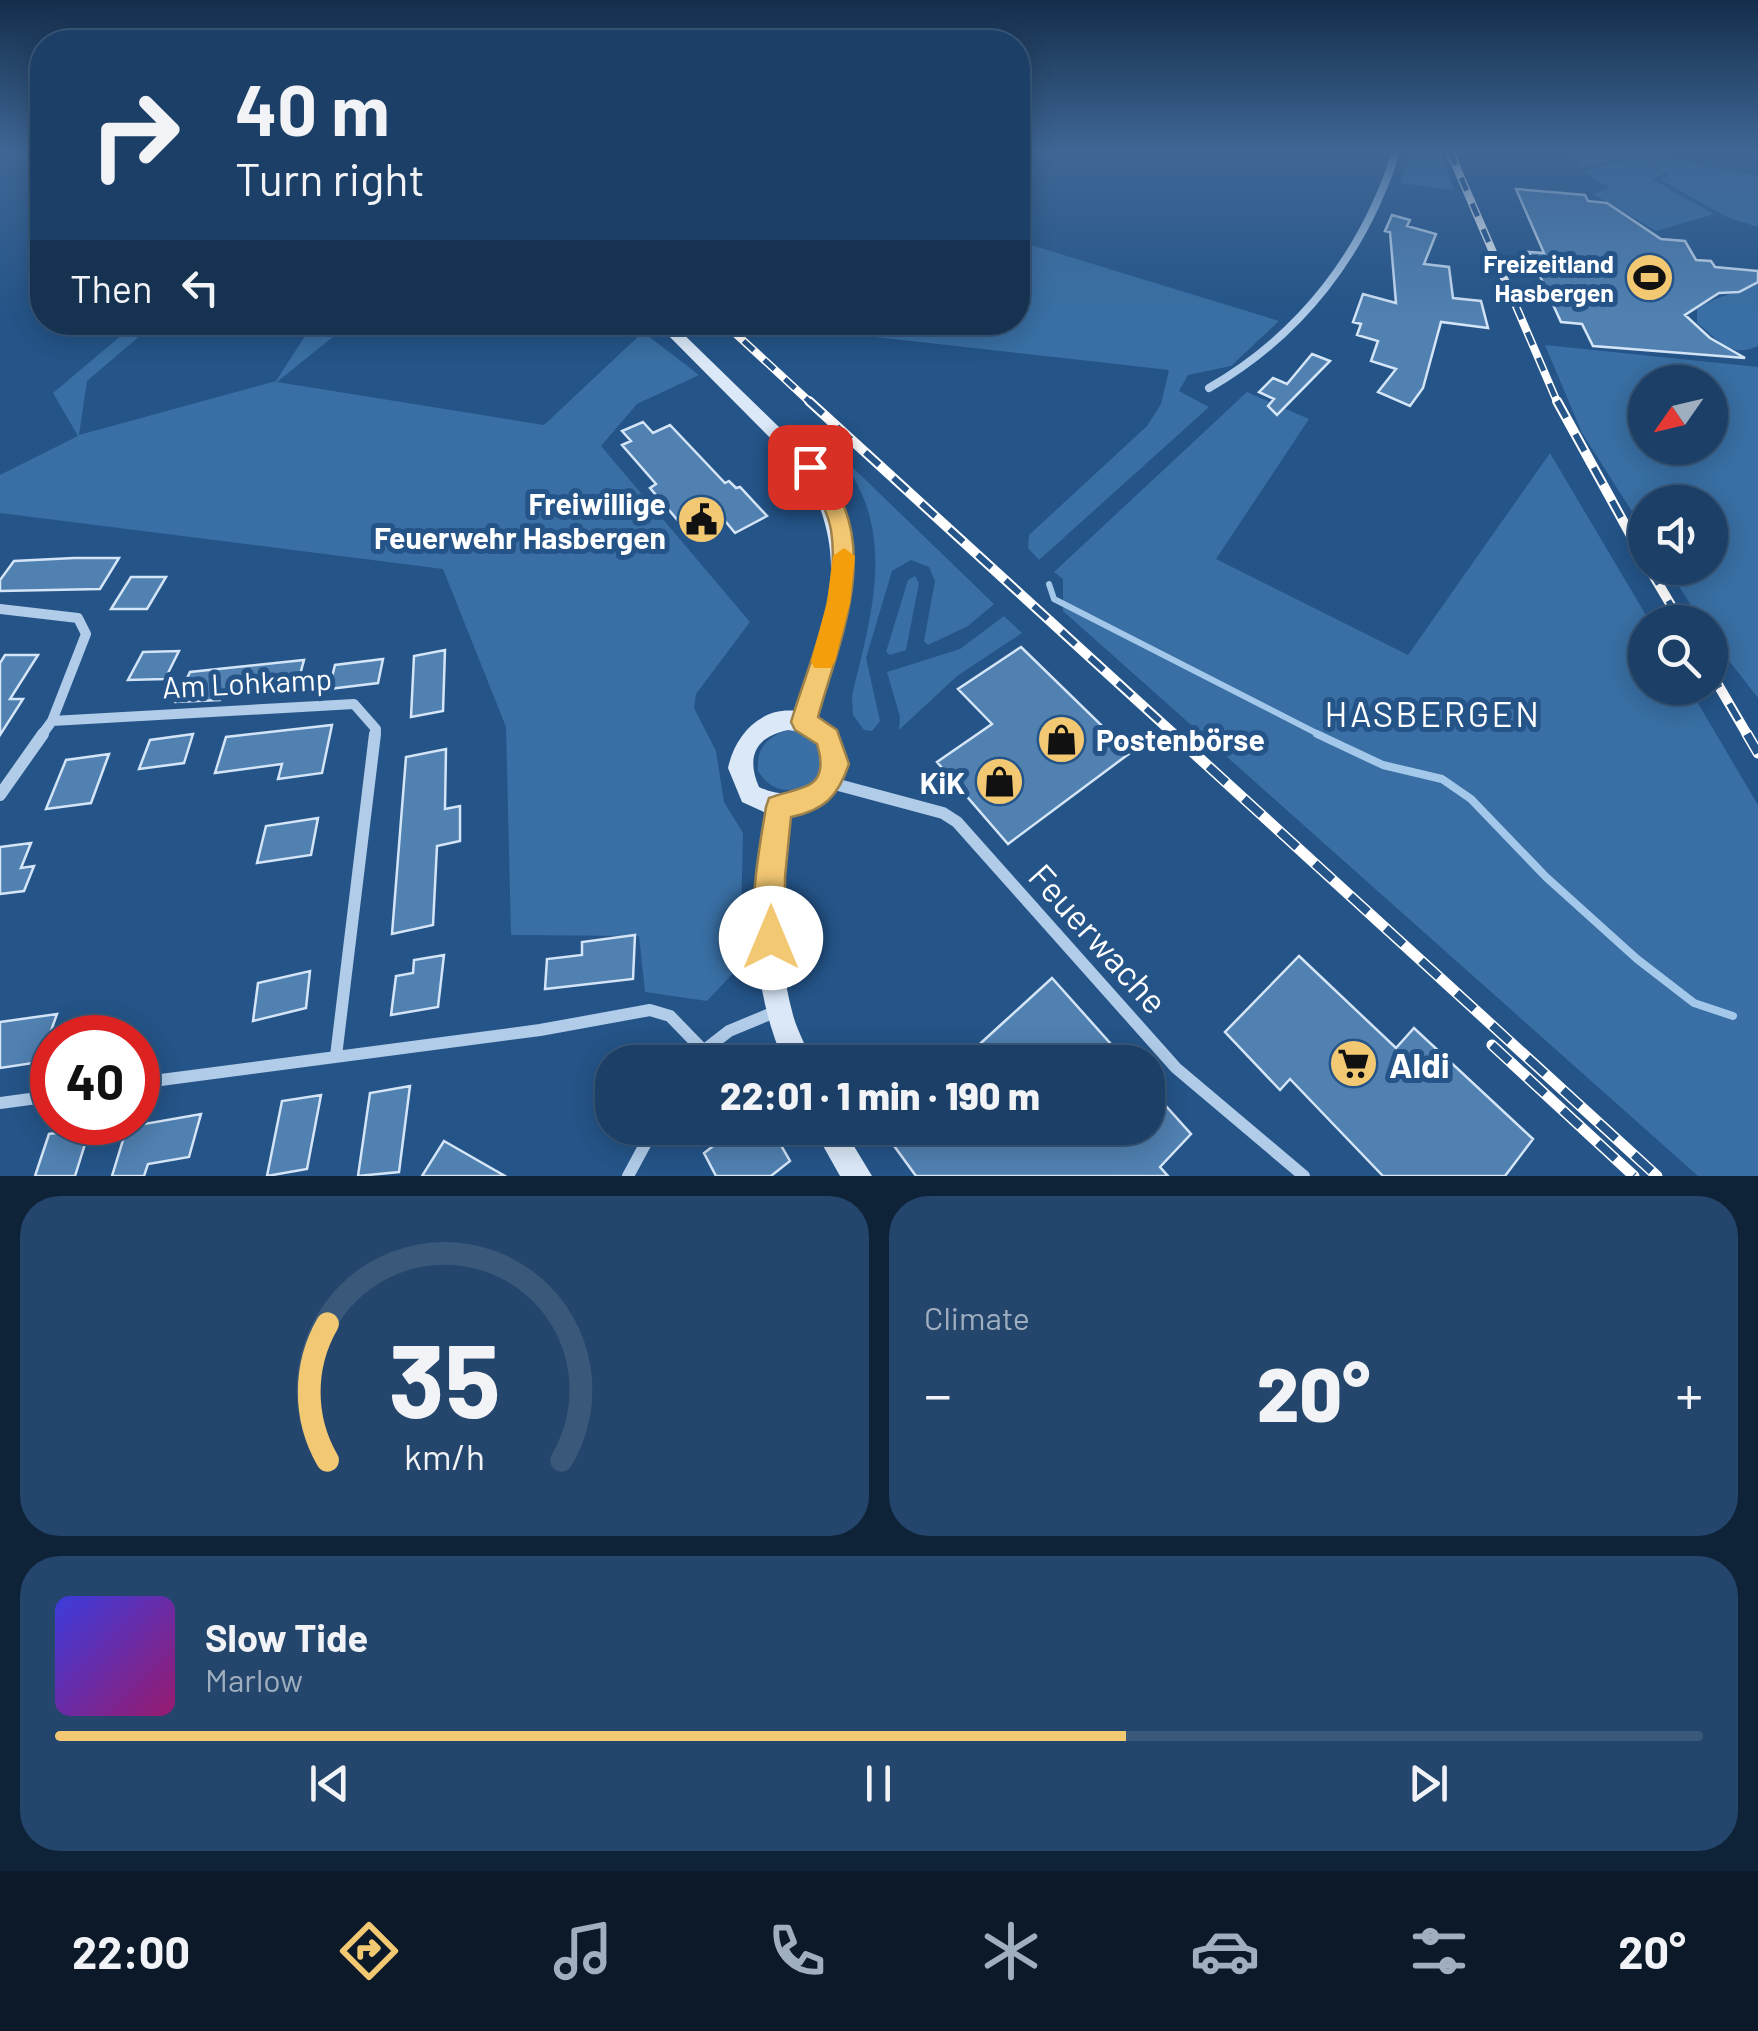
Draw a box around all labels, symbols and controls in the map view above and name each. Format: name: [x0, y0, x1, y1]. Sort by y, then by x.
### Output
text: 40 m: [235, 66, 390, 150]
icon: right: [70, 70, 200, 200]
text: Turn right: [235, 151, 425, 205]
place label: Freizeitland Hasbergen: [1483, 248, 1614, 307]
sports icon: Freizeitland Hasbergen: [1623, 251, 1675, 303]
icon: left: [173, 260, 228, 315]
text: Then: [70, 265, 153, 311]
north arrow: [1628, 365, 1728, 465]
map controls: [1628, 365, 1728, 705]
pin: [768, 425, 853, 510]
icon: arrive: [783, 440, 838, 495]
place label: Freiwillige Feuerwehr Hasbergen: [374, 485, 666, 555]
button: sound: [1628, 485, 1728, 585]
public building icon: Freiwillige Feuerwehr Hasbergen: [675, 494, 727, 546]
button: search: [1628, 605, 1728, 705]
street label: Am Lohkamp: [161, 660, 333, 704]
district label: HASBERGEN: [1325, 692, 1541, 734]
shop icon: Postenbörse: [1035, 713, 1087, 765]
place label: Postenbörse: [1096, 721, 1265, 757]
shop icon: KiK: [974, 756, 1026, 808]
place label: KiK: [920, 764, 965, 800]
street label: Feuerwache: [1021, 855, 1177, 1021]
position arrow: [719, 886, 823, 990]
speed limit sign: 40: [30, 1015, 160, 1145]
supermarket icon: Aldi: [1328, 1038, 1380, 1090]
place label: Aldi: [1389, 1043, 1450, 1085]
text: 22:01 · 1 min · 190 m: [720, 1072, 1040, 1118]
text: Climate: [924, 1298, 1030, 1336]
text: 35: [388, 1314, 501, 1439]
text: 20°: [1257, 1347, 1370, 1437]
text: −: [924, 1360, 952, 1426]
text: +: [1675, 1360, 1703, 1426]
text: km/h: [404, 1434, 485, 1477]
text: Slow Tide: [205, 1614, 368, 1660]
text: Marlow: [205, 1660, 303, 1698]
icon: previous: [302, 1756, 357, 1811]
icon: pause: [851, 1756, 906, 1811]
icon: next: [1401, 1756, 1456, 1811]
icon: directions: [334, 1916, 404, 1986]
icon: music: [548, 1916, 618, 1986]
icon: phone: [762, 1916, 832, 1986]
icon: climate: [976, 1916, 1046, 1986]
icon: car: [1190, 1916, 1260, 1986]
icon: filters: [1404, 1916, 1474, 1986]
text: 22:00: [72, 1924, 190, 1978]
text: 20°: [1618, 1924, 1686, 1978]

